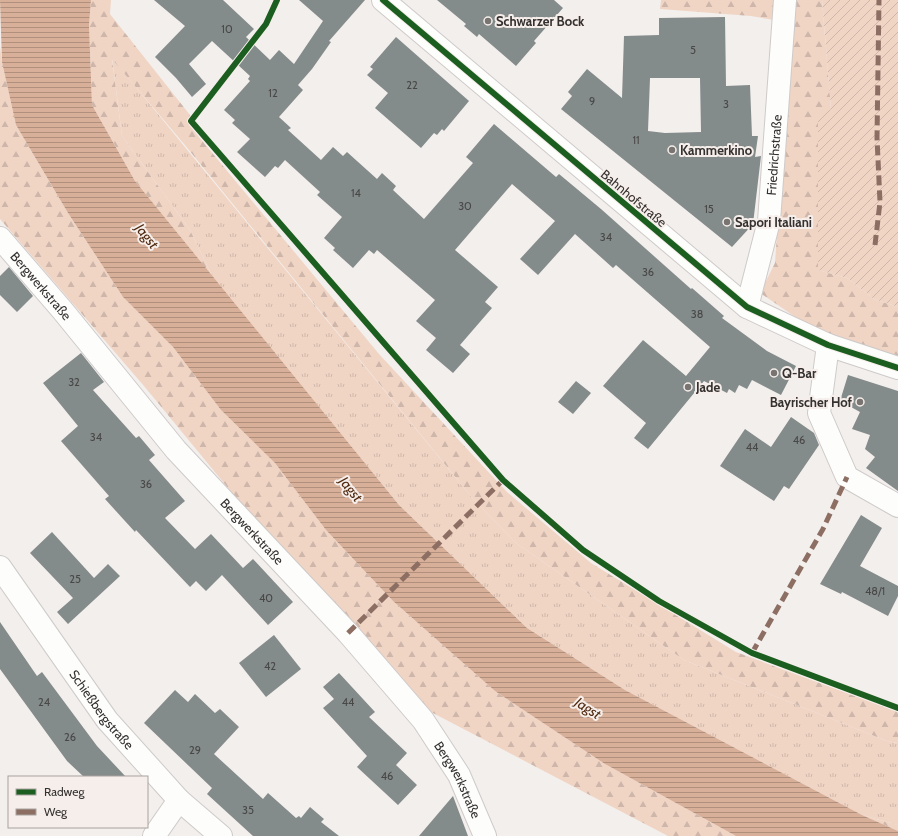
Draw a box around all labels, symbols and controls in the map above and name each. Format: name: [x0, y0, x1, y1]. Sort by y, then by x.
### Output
place label: Schwarzer Bock: [496, 13, 585, 29]
marker: Schwarzer Bock: [483, 16, 493, 26]
house number: 10: [221, 22, 233, 36]
house number: 5: [690, 43, 696, 57]
house number: 22: [406, 78, 418, 92]
house number: 12: [268, 86, 278, 100]
house number: 9: [589, 94, 595, 108]
house number: 3: [723, 97, 729, 111]
street label: Friedrichstraße: [763, 114, 785, 196]
house number: 11: [632, 133, 640, 147]
place label: Kammerkino: [680, 142, 753, 158]
marker: Kammerkino: [667, 145, 677, 155]
street label: Bahnhofstraße: [598, 166, 670, 230]
house number: 14: [351, 186, 362, 200]
house number: 30: [458, 199, 472, 213]
house number: 15: [704, 202, 714, 216]
place label: Sapori Italiani: [735, 214, 812, 230]
marker: Sapori Italiani: [722, 217, 732, 227]
water label: Jagst: [130, 218, 163, 253]
house number: 34: [600, 230, 613, 244]
street label: Bergwerkstraße: [7, 248, 75, 323]
house number: 36: [642, 265, 654, 279]
house number: 38: [691, 307, 703, 321]
place label: Q-Bar: [782, 365, 817, 381]
marker: Q-Bar: [769, 368, 779, 378]
house number: 32: [68, 375, 80, 389]
place label: Jade: [695, 379, 720, 395]
marker: Jade: [683, 382, 693, 392]
place label: Bayrischer Hof: [770, 394, 853, 410]
marker: Bayrischer Hof: [855, 397, 865, 407]
house number: 34: [90, 430, 103, 444]
house number: 46: [793, 433, 805, 447]
house number: 44: [746, 440, 759, 454]
water label: Jagst: [334, 471, 367, 506]
house number: 36: [140, 477, 152, 491]
street label: Bergwerkstraße: [217, 495, 288, 568]
house number: 25: [69, 572, 81, 586]
house number: 48/1: [865, 584, 885, 598]
house number: 40: [259, 591, 273, 605]
house number: 42: [264, 659, 276, 673]
street label: Schießbergstraße: [66, 666, 137, 753]
water label: Jagst: [570, 692, 605, 723]
house number: 24: [38, 695, 51, 709]
house number: 44: [342, 695, 355, 709]
house number: 26: [64, 730, 76, 744]
street label: Bergwerkstraße: [431, 738, 485, 821]
house number: 29: [189, 743, 201, 757]
house number: 46: [381, 769, 393, 783]
legend: [8, 776, 148, 828]
text: Radweg: [44, 784, 85, 799]
house number: 35: [242, 803, 254, 817]
text: Weg: [44, 804, 68, 819]

